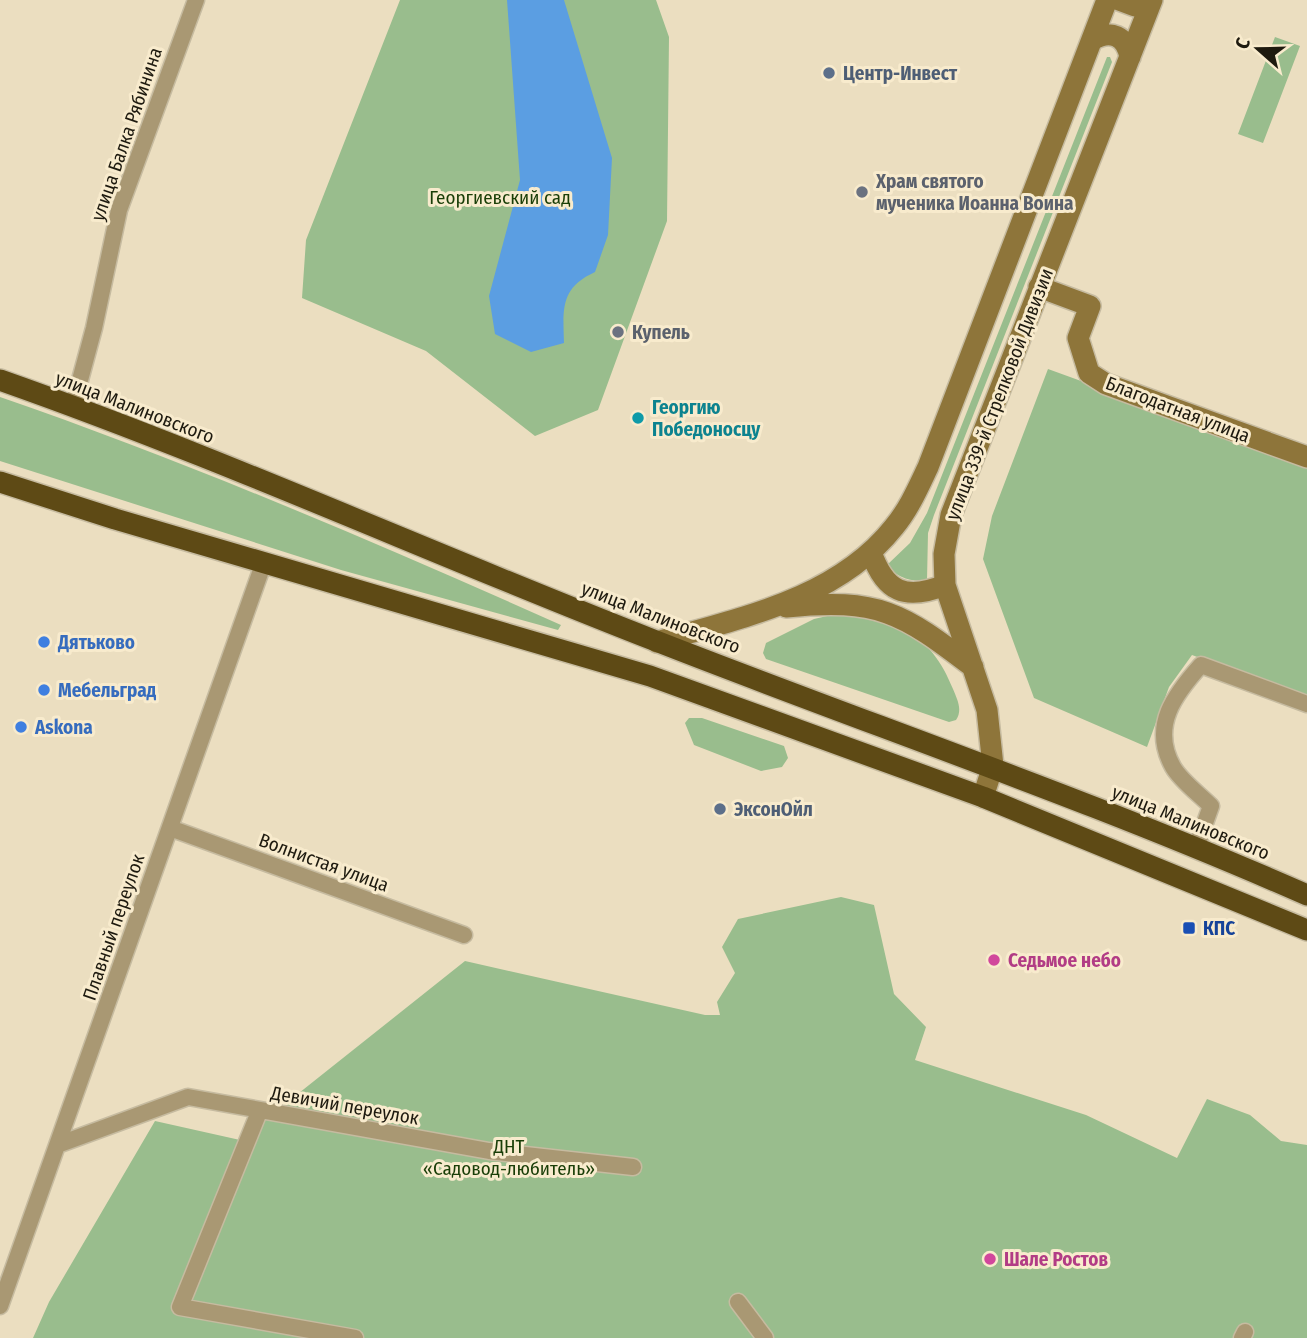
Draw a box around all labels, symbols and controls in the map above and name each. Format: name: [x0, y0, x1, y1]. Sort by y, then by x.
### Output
north arrow: [1223, 14, 1293, 84]
text: С: [1230, 35, 1255, 52]
street label: улица Балка Рябинина: [86, 44, 167, 224]
place label: Центр-Инвест: [843, 62, 958, 85]
marker: Центр-Инвест: [821, 65, 837, 81]
place label: Храм святого мученика Иоанна Воина: [875, 170, 1073, 215]
marker: Храм святого мученика Иоанна Воина: [854, 184, 870, 200]
park label: Георгиевский сад: [429, 186, 571, 209]
street label: улица 339-й Стрелковой Дивизии: [941, 265, 1058, 523]
place label: Купель: [632, 321, 690, 344]
marker: Купель: [610, 324, 626, 340]
street label: улица Малиновского: [52, 367, 217, 448]
street label: Благодатная улица: [1102, 371, 1253, 448]
place label: Георгию Победоносцу: [652, 396, 761, 441]
marker: Георгию Победоносцу: [630, 410, 646, 426]
street label: улица Малиновского: [578, 577, 743, 658]
place label: Дятьково: [57, 631, 135, 654]
marker: Дятьково: [36, 634, 52, 650]
place label: Мебельград: [58, 679, 157, 702]
marker: Мебельград: [36, 682, 52, 698]
place label: Askona: [34, 716, 93, 739]
marker: Askona: [13, 719, 29, 735]
street label: улица Малиновского: [1109, 780, 1273, 865]
place label: ЭксонОйл: [734, 798, 813, 821]
marker: ЭксонОйл: [712, 801, 728, 817]
street label: Волнистая улица: [256, 828, 392, 897]
street label: Плавный переулок: [78, 851, 149, 1003]
place label: КПС: [1203, 917, 1235, 940]
marker: КПС: [1181, 920, 1197, 936]
place label: Седьмое небо: [1008, 949, 1121, 972]
marker: Седьмое небо: [986, 952, 1002, 968]
street label: Девичий переулок: [268, 1081, 421, 1130]
park label: ДНТ «Садовод-любитель»: [423, 1135, 595, 1180]
place label: Шале Ростов: [1004, 1248, 1108, 1271]
marker: Шале Ростов: [982, 1251, 998, 1267]

